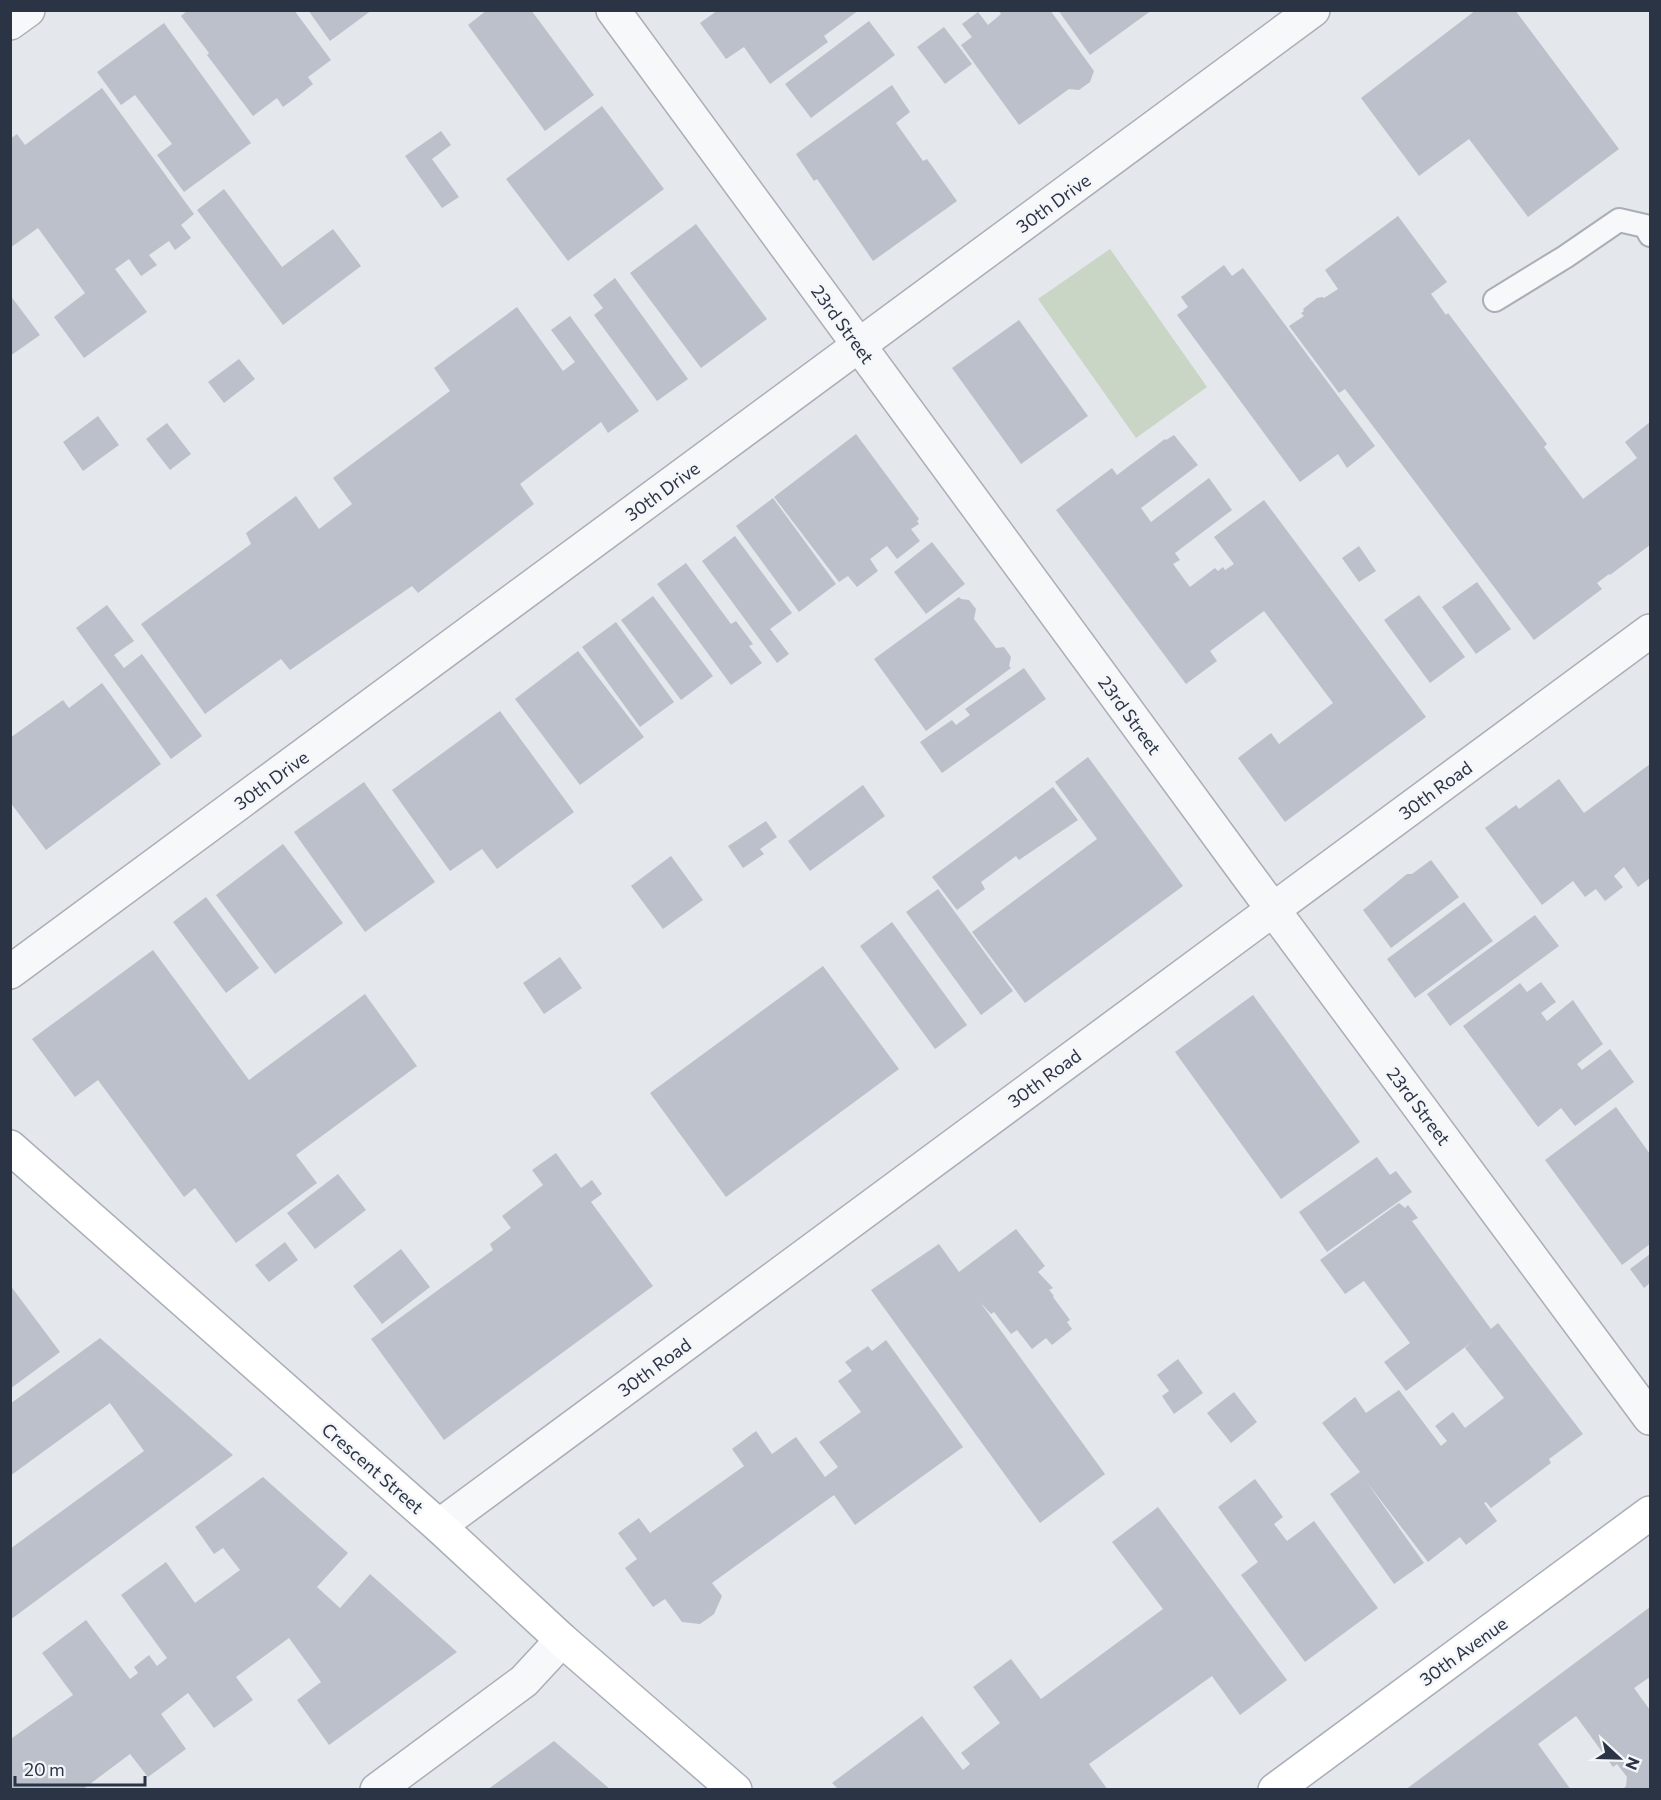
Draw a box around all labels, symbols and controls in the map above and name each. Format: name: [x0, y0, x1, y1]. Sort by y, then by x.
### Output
street label: 30th Drive: [1011, 169, 1095, 237]
street label: 23rd Street: [807, 280, 879, 368]
street label: 30th Drive: [620, 457, 704, 525]
street label: 23rd Street: [1094, 671, 1166, 759]
street label: 30th Drive: [229, 746, 313, 814]
street label: 30th Road: [1394, 756, 1476, 824]
street label: 30th Road: [1003, 1044, 1085, 1112]
street label: 23rd Street: [1383, 1063, 1455, 1149]
street label: 30th Road: [613, 1333, 695, 1401]
street label: Crescent Street: [318, 1418, 428, 1518]
street label: 30th Avenue: [1415, 1612, 1511, 1690]
north arrow: [1589, 1728, 1649, 1788]
scale bar: [15, 1749, 146, 1787]
text: N: [1622, 1755, 1644, 1773]
text: 20 m: [24, 1758, 65, 1780]

